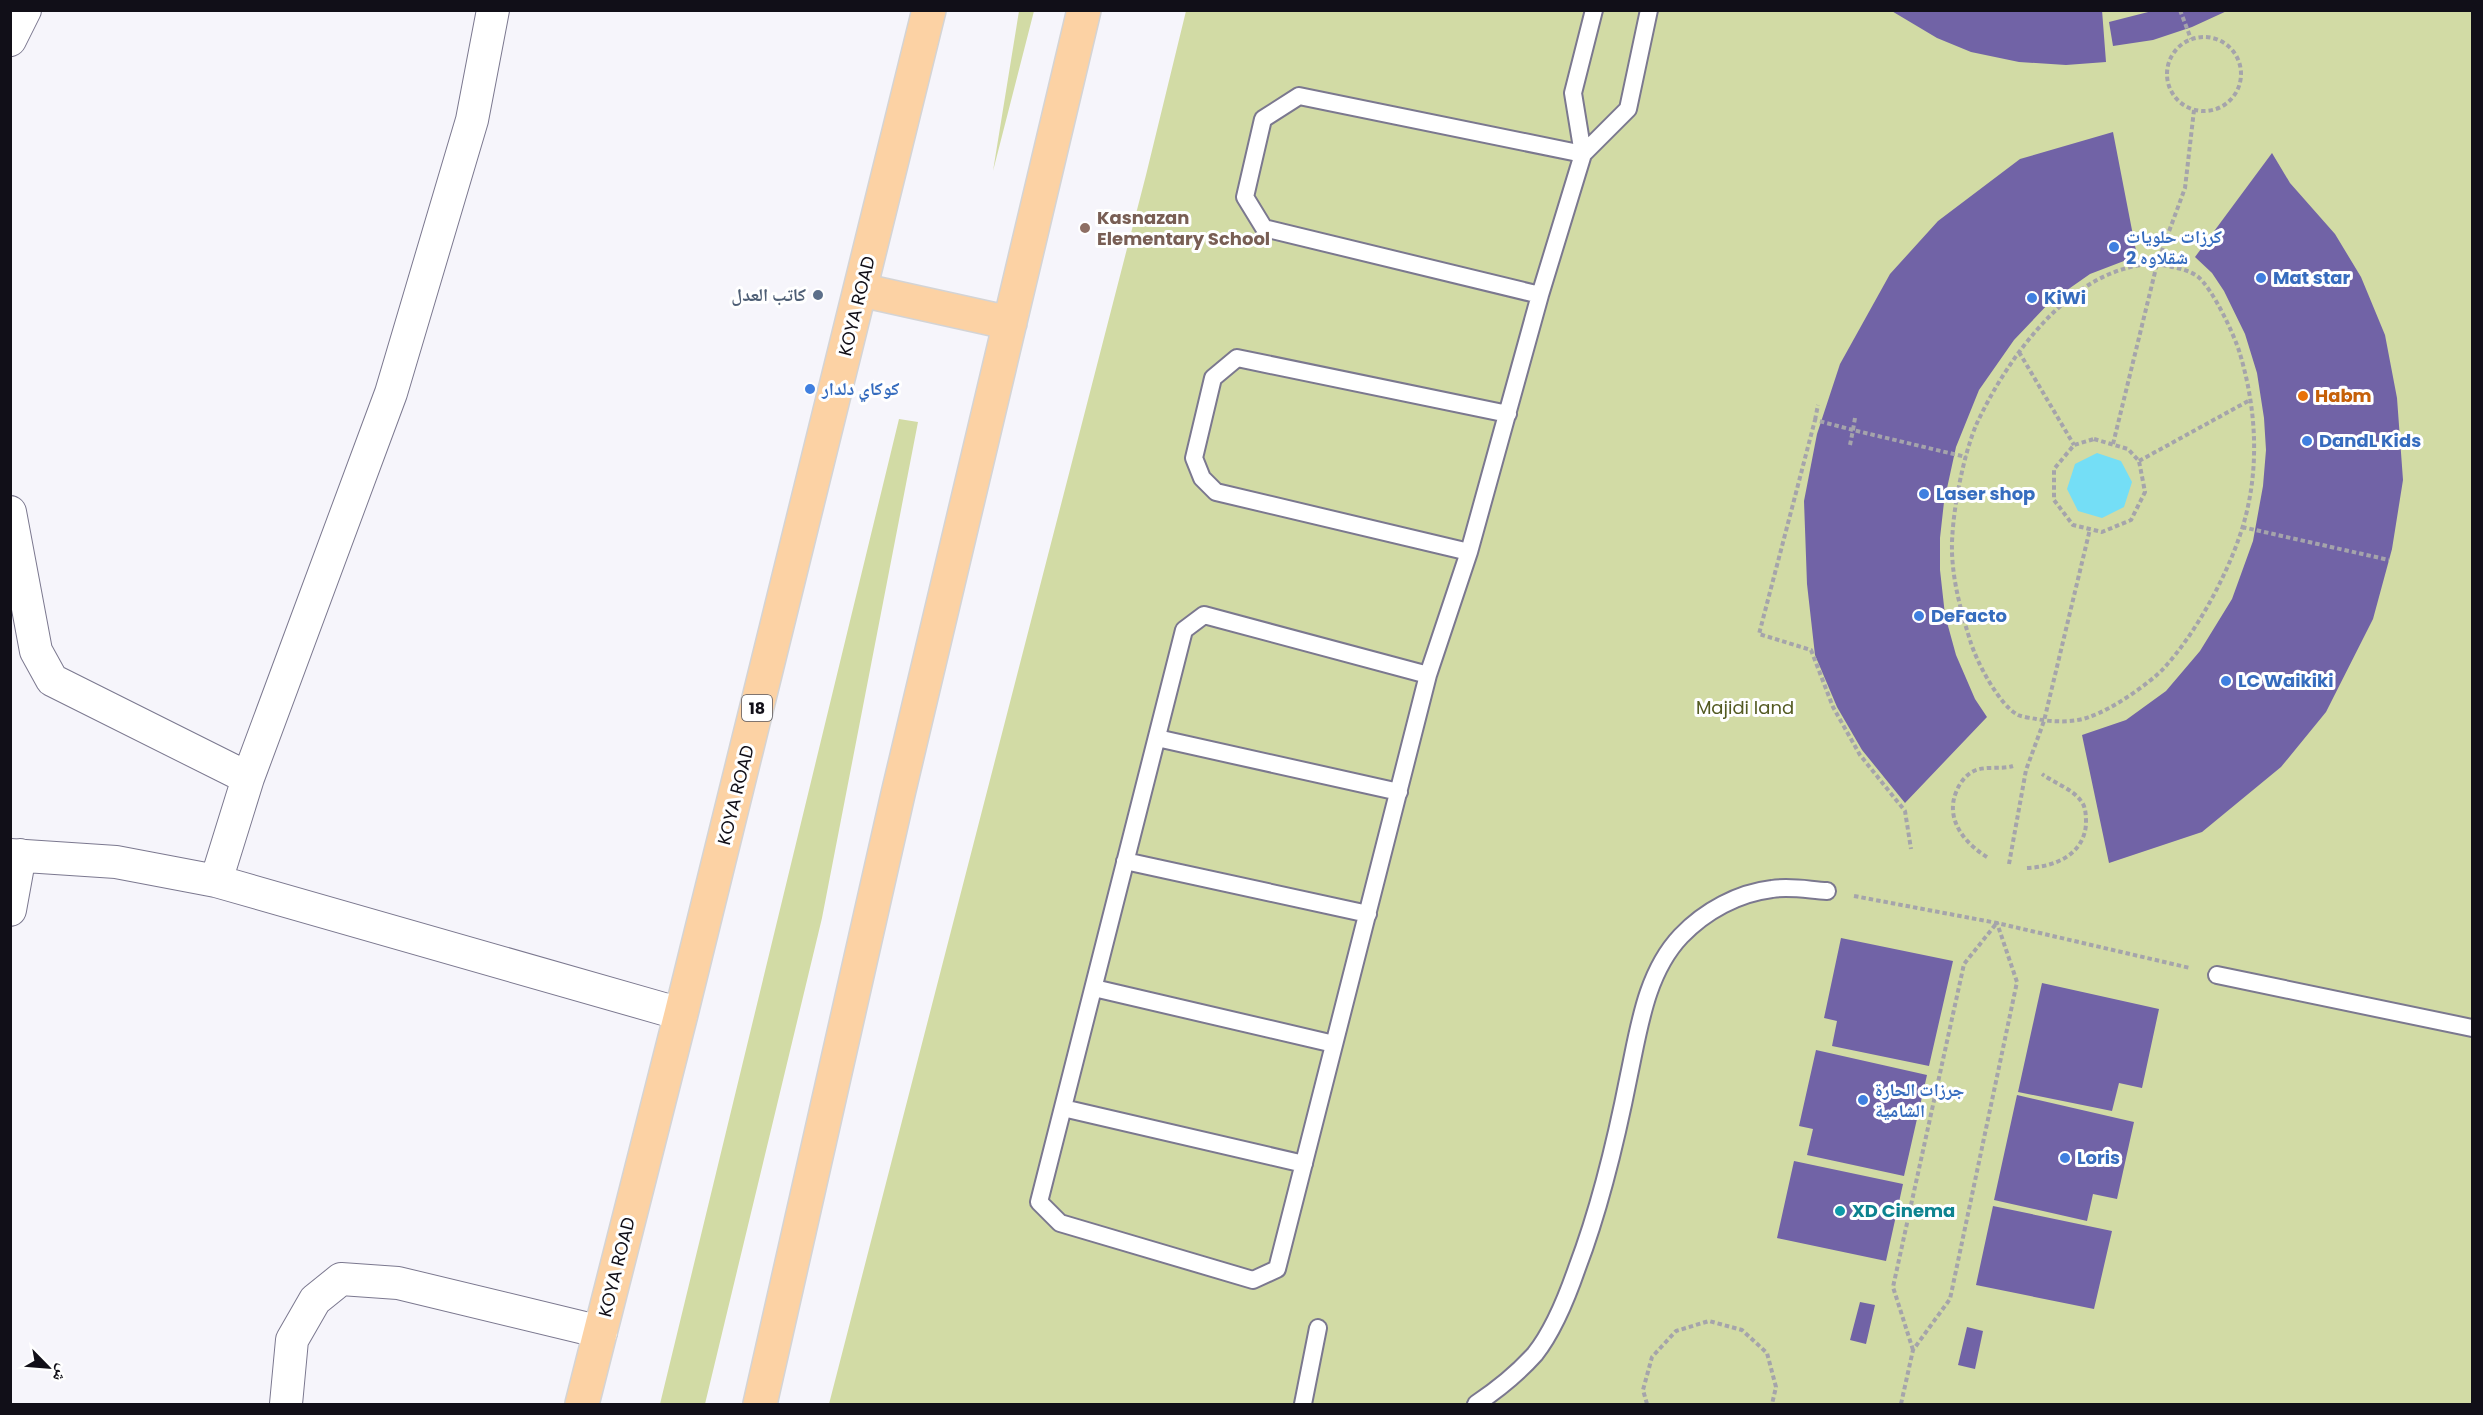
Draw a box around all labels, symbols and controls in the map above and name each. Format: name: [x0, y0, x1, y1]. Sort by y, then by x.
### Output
place label: Kasnazan Elementary School: [1097, 205, 1270, 251]
marker: Kasnazan Elementary School: [1078, 221, 1092, 235]
place label: كرزات حلويات شقلاوه 2: [2126, 224, 2222, 270]
marker: كرزات حلويات شقلاوه 2: [2107, 240, 2121, 254]
street label: KOYA ROAD: [832, 253, 881, 359]
place label: Mat star: [2273, 265, 2350, 290]
marker: Mat star: [2254, 271, 2268, 285]
place label: كاتب العدل: [731, 282, 806, 307]
place label: KiWi: [2044, 285, 2086, 310]
marker: كاتب العدل: [811, 288, 825, 302]
marker: KiWi: [2025, 291, 2039, 305]
place label: كوكاي دلدار: [821, 376, 900, 403]
marker: كوكاي دلدار: [803, 382, 817, 396]
place label: Habm: [2315, 383, 2372, 408]
marker: Habm: [2296, 389, 2310, 403]
place label: DandL Kids: [2319, 428, 2421, 453]
marker: DandL Kids: [2300, 434, 2314, 448]
place label: Laser shop: [1936, 481, 2035, 506]
marker: Laser shop: [1917, 487, 1931, 501]
place label: DeFacto: [1931, 603, 2007, 628]
marker: DeFacto: [1912, 609, 1926, 623]
place label: LC Waikiki: [2238, 668, 2333, 693]
marker: LC Waikiki: [2219, 674, 2233, 688]
road number: 18: [742, 695, 772, 721]
park label: Majidi land: [1696, 695, 1794, 720]
street label: KOYA ROAD: [711, 742, 760, 848]
place label: جرزات الحارة الشامية: [1875, 1077, 1965, 1123]
marker: جرزات الحارة الشامية: [1856, 1093, 1870, 1107]
place label: Loris: [2077, 1145, 2120, 1170]
marker: Loris: [2058, 1151, 2072, 1165]
place label: XD Cinema: [1852, 1198, 1955, 1223]
marker: XD Cinema: [1833, 1204, 1847, 1218]
street label: KOYA ROAD: [592, 1214, 641, 1320]
north arrow: [18, 1337, 78, 1397]
text: ش: [47, 1361, 75, 1386]

